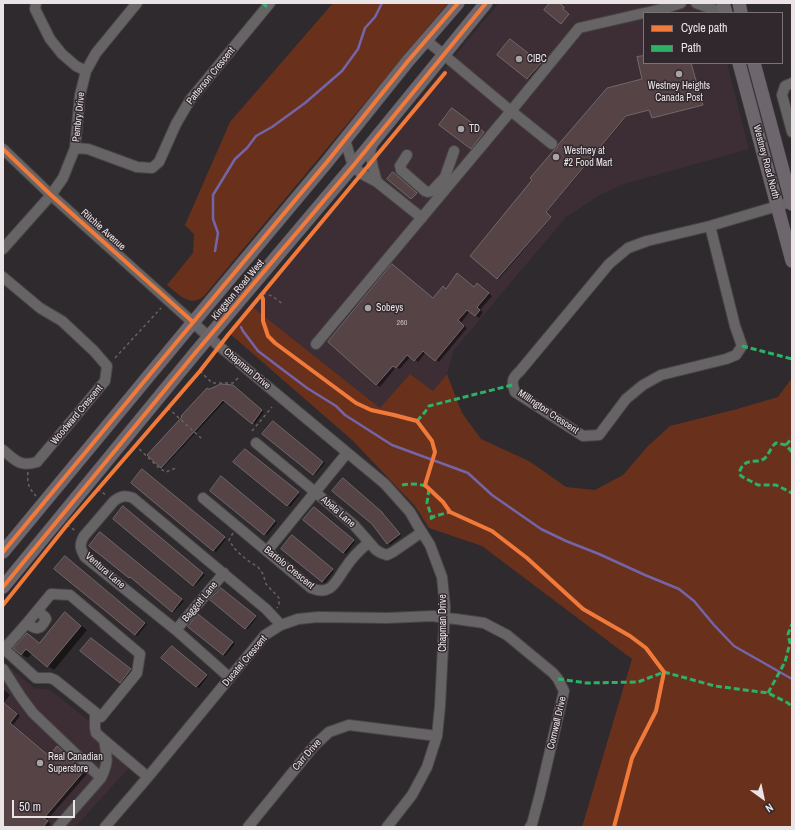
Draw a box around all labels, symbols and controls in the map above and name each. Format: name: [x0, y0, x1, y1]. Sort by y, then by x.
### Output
legend: [643, 12, 783, 64]
text: Cycle path: [681, 20, 728, 36]
text: Path: [681, 40, 701, 56]
street label: Patterson Crescent: [184, 45, 238, 107]
place label: CIBC: [527, 53, 547, 65]
marker: CIBC: [514, 54, 524, 64]
marker: Westney Heights Canada Post: [674, 69, 684, 79]
place label: Westney Heights Canada Post: [648, 80, 710, 104]
street label: Pembry Drive: [70, 91, 88, 143]
place label: TD: [469, 123, 480, 135]
marker: TD: [456, 124, 466, 134]
street label: Westney Road North: [750, 124, 782, 200]
place label: Westney at #2 Food Mart: [564, 145, 612, 168]
marker: Westney at #2 Food Mart: [551, 152, 561, 162]
street label: Ritchie Avenue: [78, 207, 128, 253]
street label: Kingston Road West: [209, 257, 267, 323]
place label: Sobeys: [376, 302, 403, 314]
marker: Sobeys: [363, 303, 373, 313]
house number: 260: [397, 318, 407, 328]
street label: Chapman Drive: [221, 346, 273, 392]
street label: Woodward Crescent: [49, 383, 105, 447]
street label: Millington Crescent: [515, 387, 581, 437]
street label: Abela Lane: [318, 494, 358, 530]
street label: Bartolo Crescent: [261, 544, 317, 592]
street label: Ventura Lane: [83, 550, 127, 592]
street label: Baggott Lane: [180, 579, 220, 625]
street label: Chapman Drive: [437, 594, 449, 652]
street label: Ducatel Crescent: [220, 633, 270, 689]
street label: Cornwall Drive: [545, 695, 569, 751]
street label: Carr Drive: [290, 737, 324, 773]
place label: Real Canadian Superstore: [48, 751, 103, 774]
marker: Real Canadian Superstore: [35, 758, 45, 768]
north arrow: [743, 778, 783, 818]
scale bar: [14, 792, 77, 818]
text: 50 m: [19, 799, 41, 815]
text: N: [763, 800, 776, 816]

